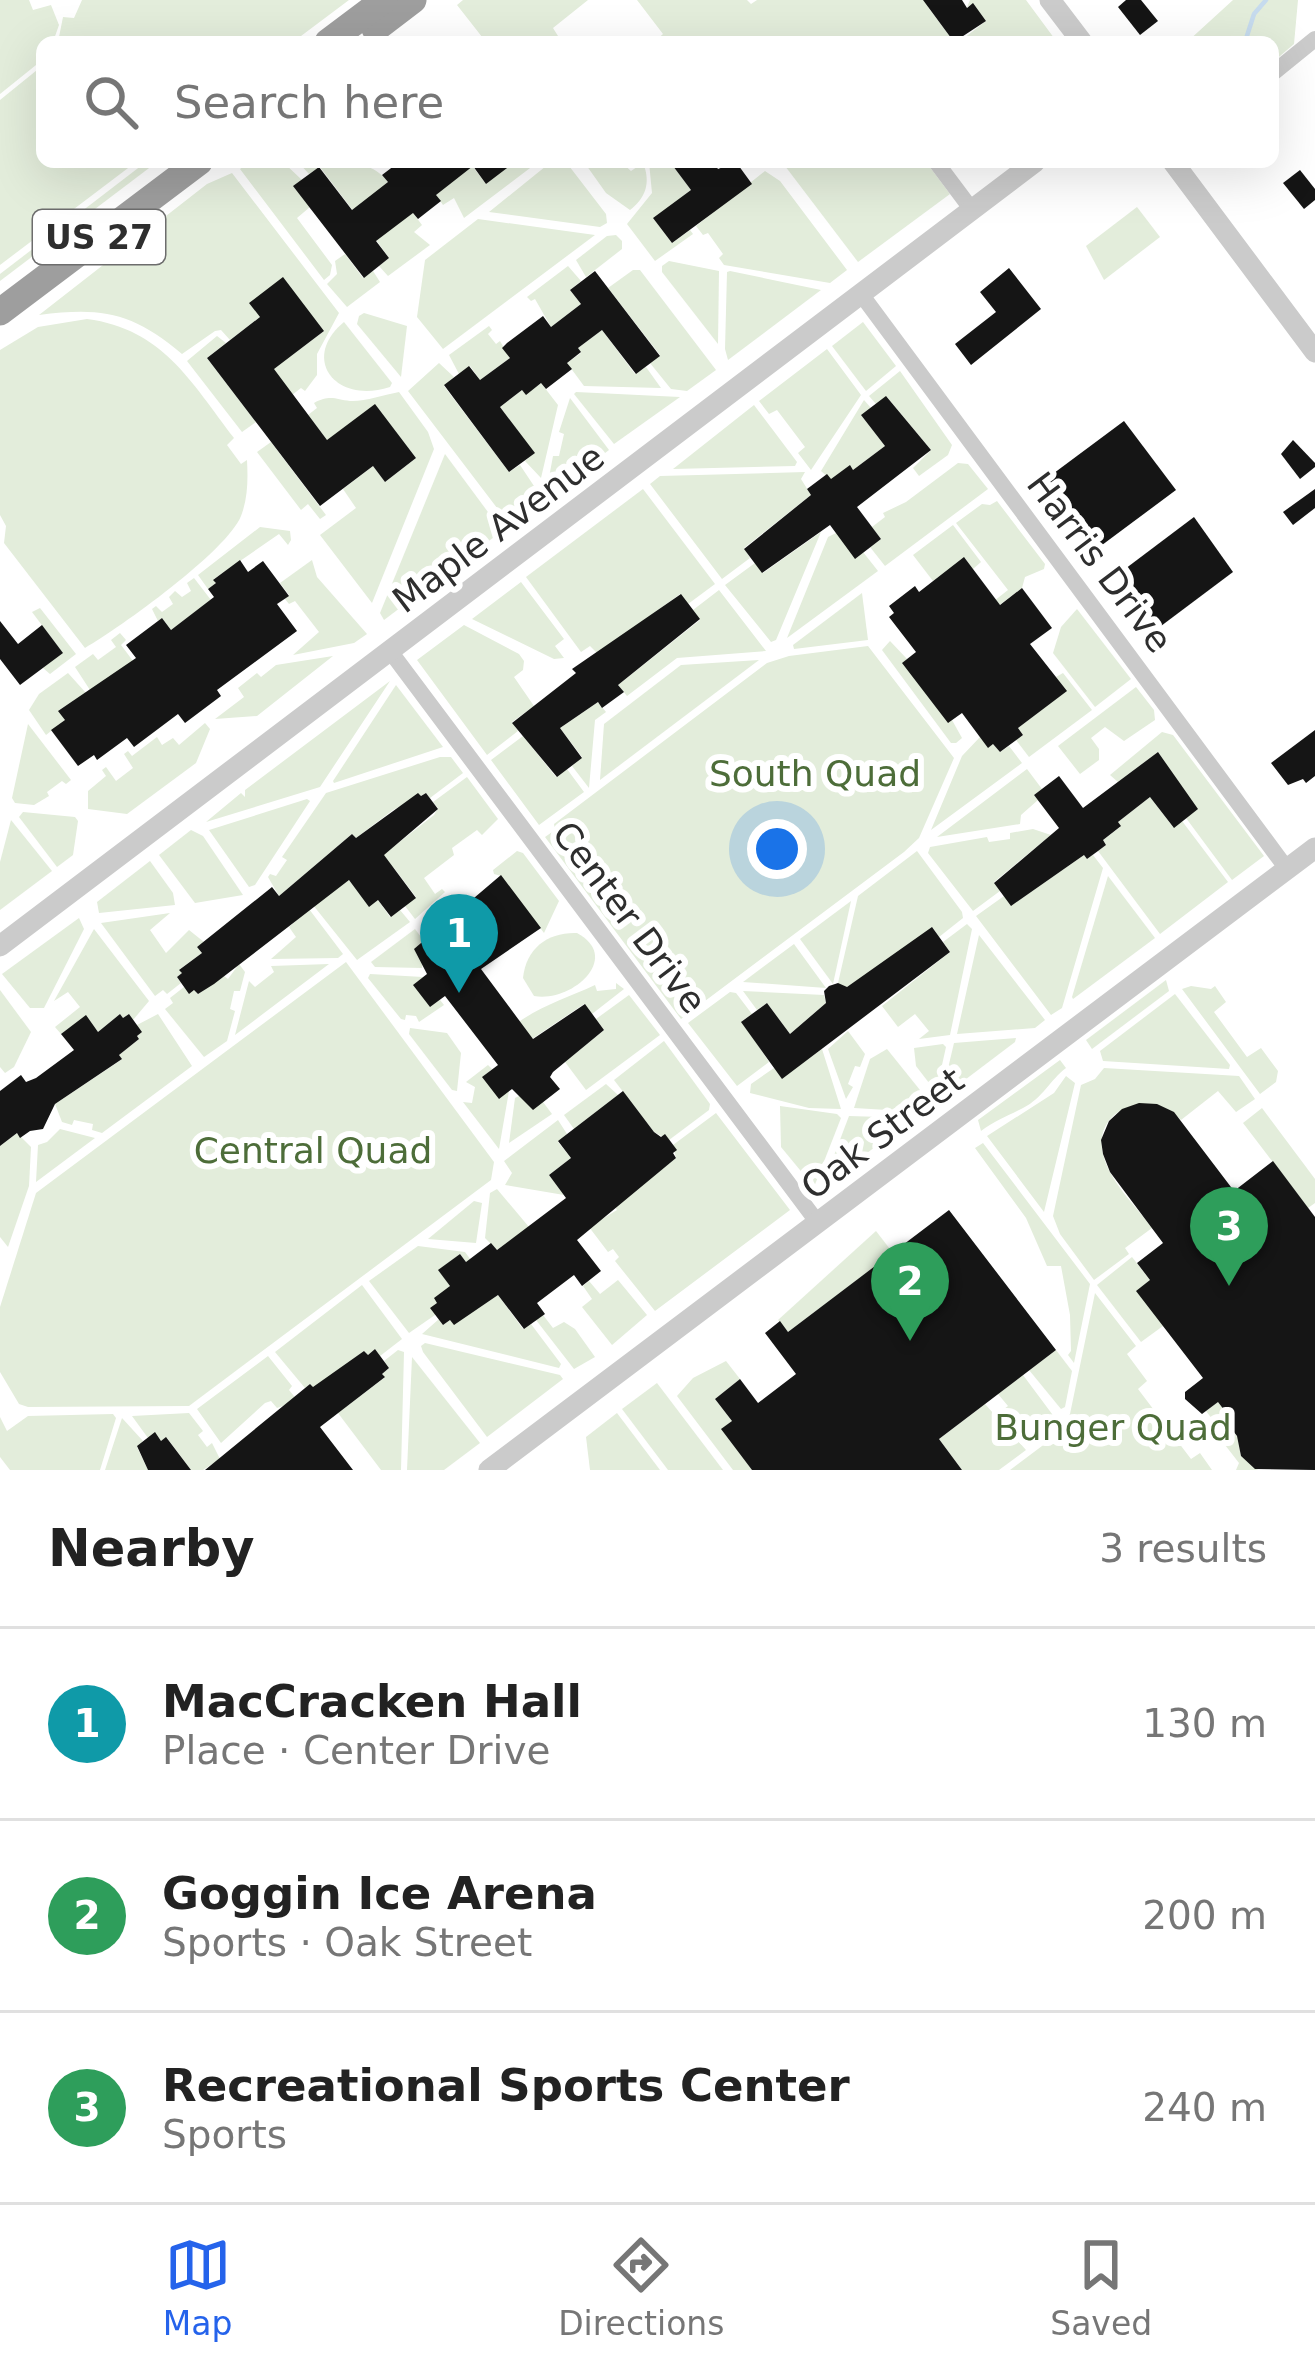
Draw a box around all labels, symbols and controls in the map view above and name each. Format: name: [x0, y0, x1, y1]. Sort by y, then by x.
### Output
search box: [36, 36, 1279, 168]
icon: search: [78, 69, 144, 135]
text: Search here: [174, 76, 444, 129]
road number: US 27: [33, 210, 165, 264]
street label: Maple Avenue: [385, 436, 612, 621]
street label: Harris Drive: [1019, 464, 1180, 660]
park label: South Quad: [709, 753, 921, 794]
street label: Center Drive: [544, 814, 715, 1021]
your location: [747, 819, 807, 879]
pin: 1: [420, 894, 498, 993]
street label: Oak Street: [793, 1059, 971, 1208]
park label: Central Quad: [194, 1130, 432, 1171]
pin: 3: [1190, 1187, 1268, 1286]
pin: 2: [871, 1242, 949, 1341]
park label: Bunger Quad: [994, 1407, 1232, 1448]
text: Nearby: [48, 1519, 255, 1578]
text: 3 results: [1099, 1526, 1267, 1571]
text: MacCracken Hall: [162, 1675, 582, 1728]
text: 1: [73, 1701, 101, 1746]
text: 130 m: [1142, 1701, 1267, 1746]
text: Place · Center Drive: [162, 1728, 551, 1773]
text: Goggin Ice Arena: [162, 1867, 597, 1920]
text: 2: [73, 1893, 101, 1938]
text: 200 m: [1142, 1893, 1267, 1938]
text: Sports · Oak Street: [162, 1920, 532, 1965]
text: Recreational Sports Center: [162, 2059, 850, 2112]
text: 3: [73, 2085, 101, 2130]
text: 240 m: [1142, 2085, 1267, 2130]
text: Sports: [162, 2112, 287, 2157]
tab: Map: [163, 2232, 233, 2343]
tab: Directions: [558, 2232, 724, 2343]
tab: Saved: [1050, 2232, 1152, 2343]

